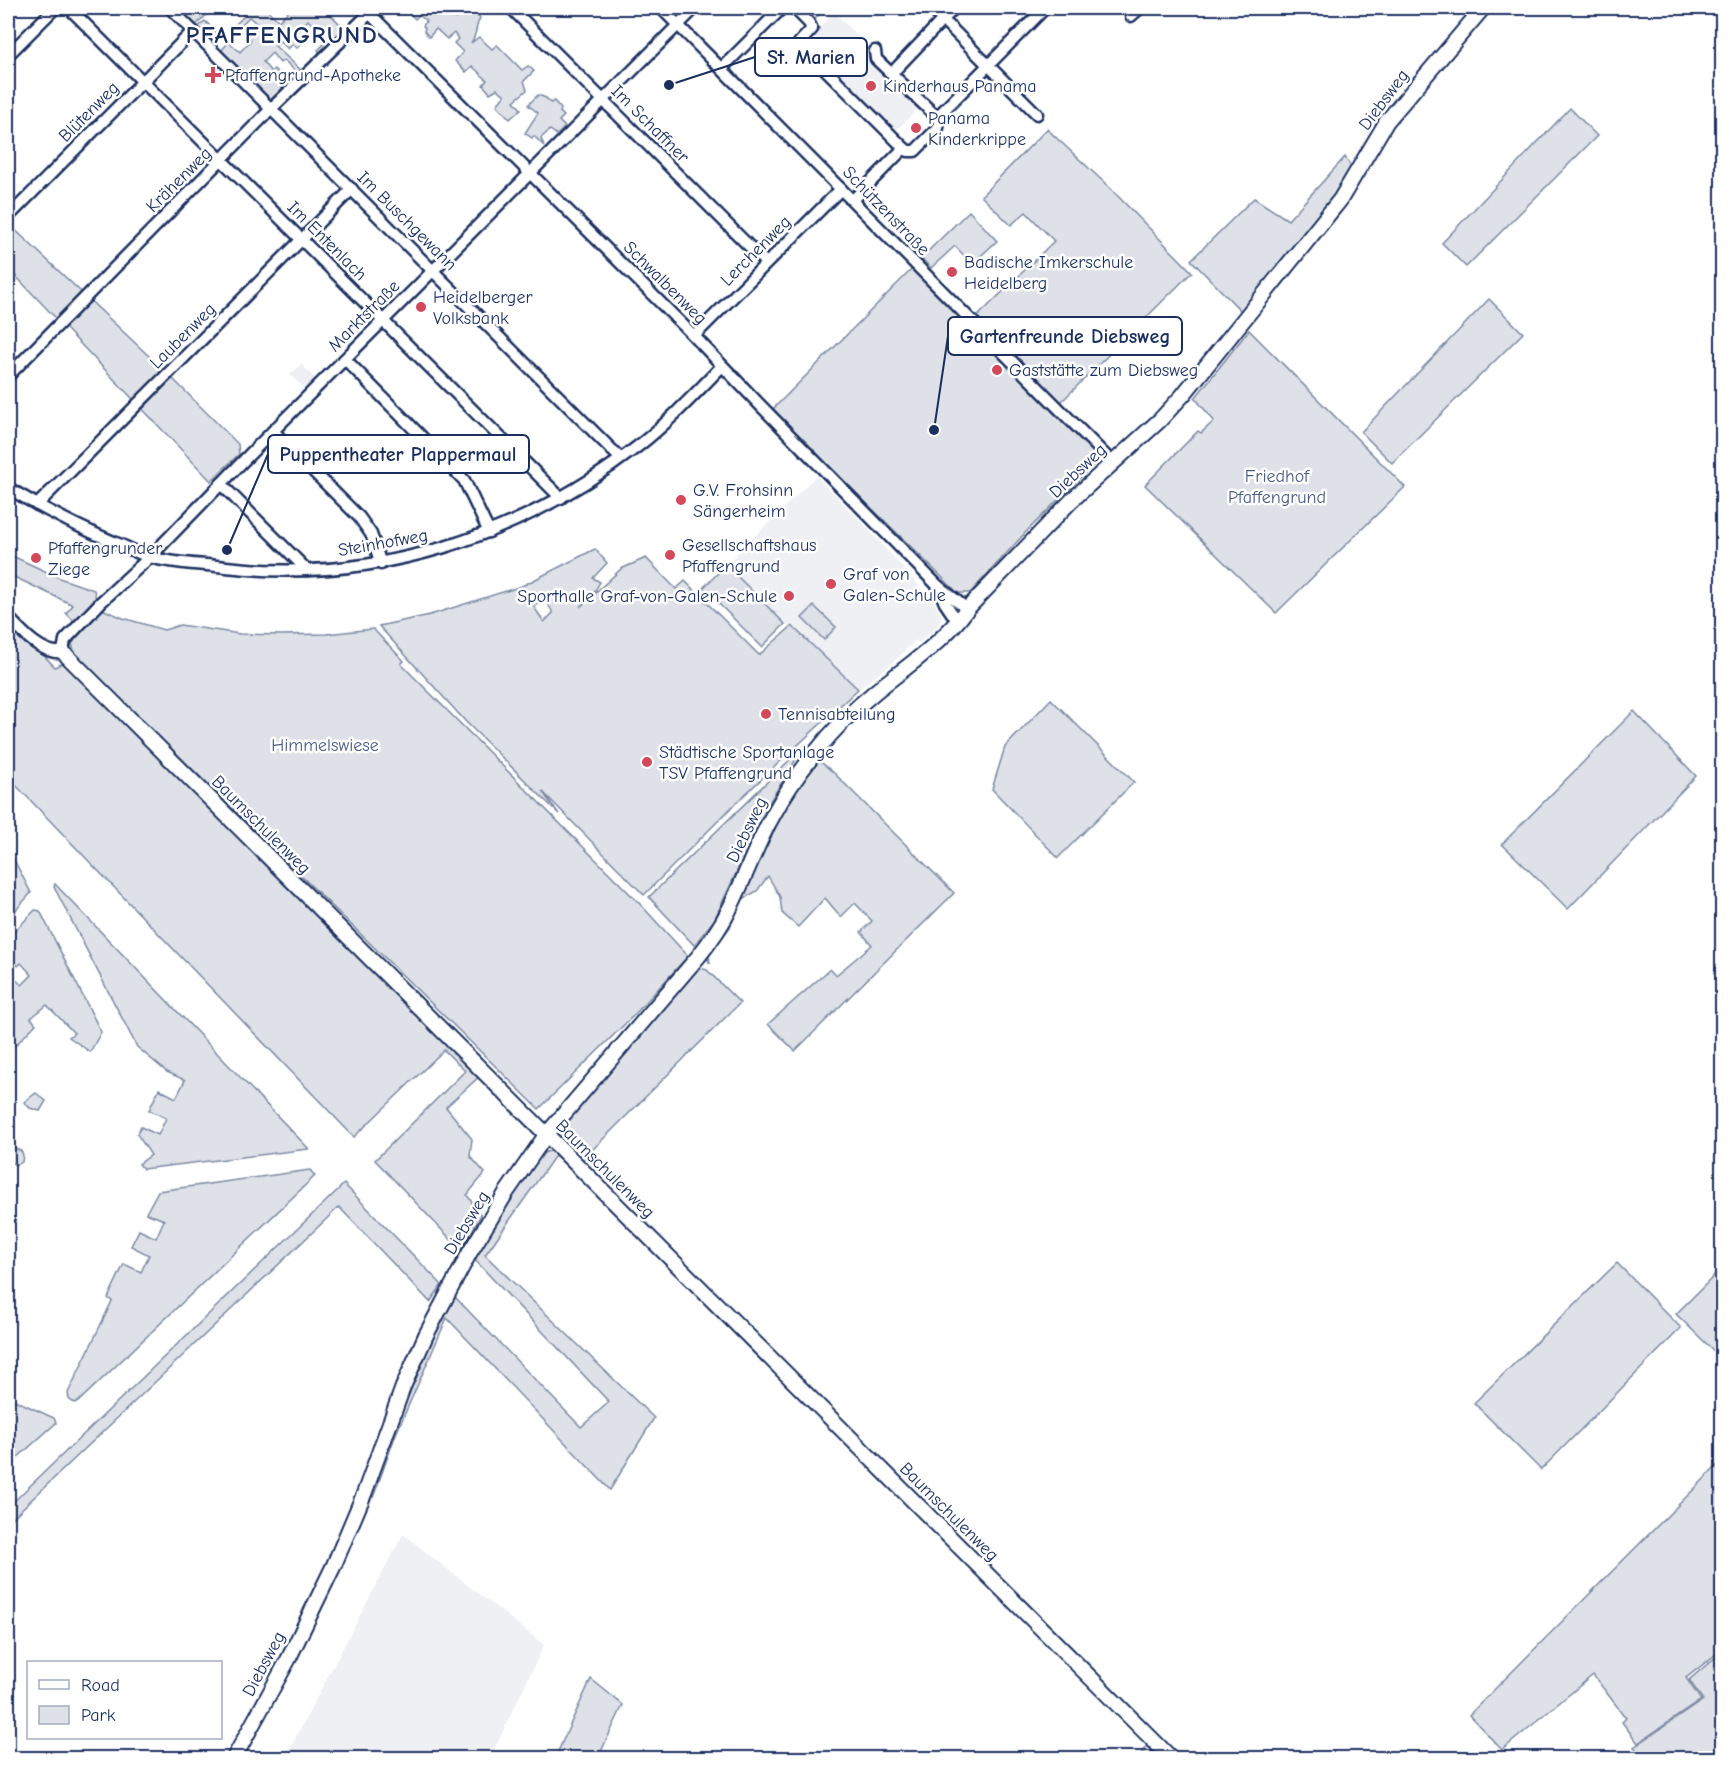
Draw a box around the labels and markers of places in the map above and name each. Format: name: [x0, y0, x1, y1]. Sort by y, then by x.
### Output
callout: St. Marien: [755, 38, 867, 76]
place label: Pfaffengrund-Apotheke: [225, 65, 401, 86]
marker: Pfaffengrund-Apotheke: [206, 68, 220, 82]
place label: Kinderhaus Panama: [883, 76, 1037, 97]
marker: Kinderhaus Panama: [864, 79, 878, 93]
place label: Panama Kinderkrippe: [928, 108, 1026, 150]
marker: Panama Kinderkrippe: [909, 121, 923, 135]
place label: Badische Imkerschule Heidelberg: [964, 252, 1133, 294]
marker: Badische Imkerschule Heidelberg: [945, 265, 959, 279]
place label: Heidelberger Volksbank: [433, 287, 533, 329]
marker: Heidelberger Volksbank: [414, 300, 428, 314]
callout: Gartenfreunde Diebsweg: [948, 317, 1182, 355]
place label: Gaststätte zum Diebsweg: [1009, 360, 1198, 381]
marker: Gaststätte zum Diebsweg: [990, 363, 1004, 377]
callout: Puppentheater Plappermaul: [268, 435, 529, 473]
place label: G.V. Frohsinn Sängerheim: [693, 480, 793, 522]
marker: G.V. Frohsinn Sängerheim: [674, 493, 688, 507]
place label: Gesellschaftshaus Pfaffengrund: [682, 535, 817, 577]
place label: Pfaffengrunder Ziege: [48, 538, 163, 580]
marker: Gesellschaftshaus Pfaffengrund: [663, 548, 677, 562]
marker: Pfaffengrunder Ziege: [29, 551, 43, 565]
place label: Graf von Galen-Schule: [843, 564, 946, 606]
marker: Graf von Galen-Schule: [824, 577, 838, 591]
place label: Sporthalle Graf-von-Galen-Schule: [517, 586, 777, 607]
marker: Sporthalle Graf-von-Galen-Schule: [782, 589, 796, 603]
place label: Tennisabteilung: [778, 704, 896, 725]
marker: Tennisabteilung: [759, 707, 773, 721]
place label: Städtische Sportanlage TSV Pfaffengrund: [659, 742, 834, 784]
marker: Städtische Sportanlage TSV Pfaffengrund: [640, 755, 654, 769]

